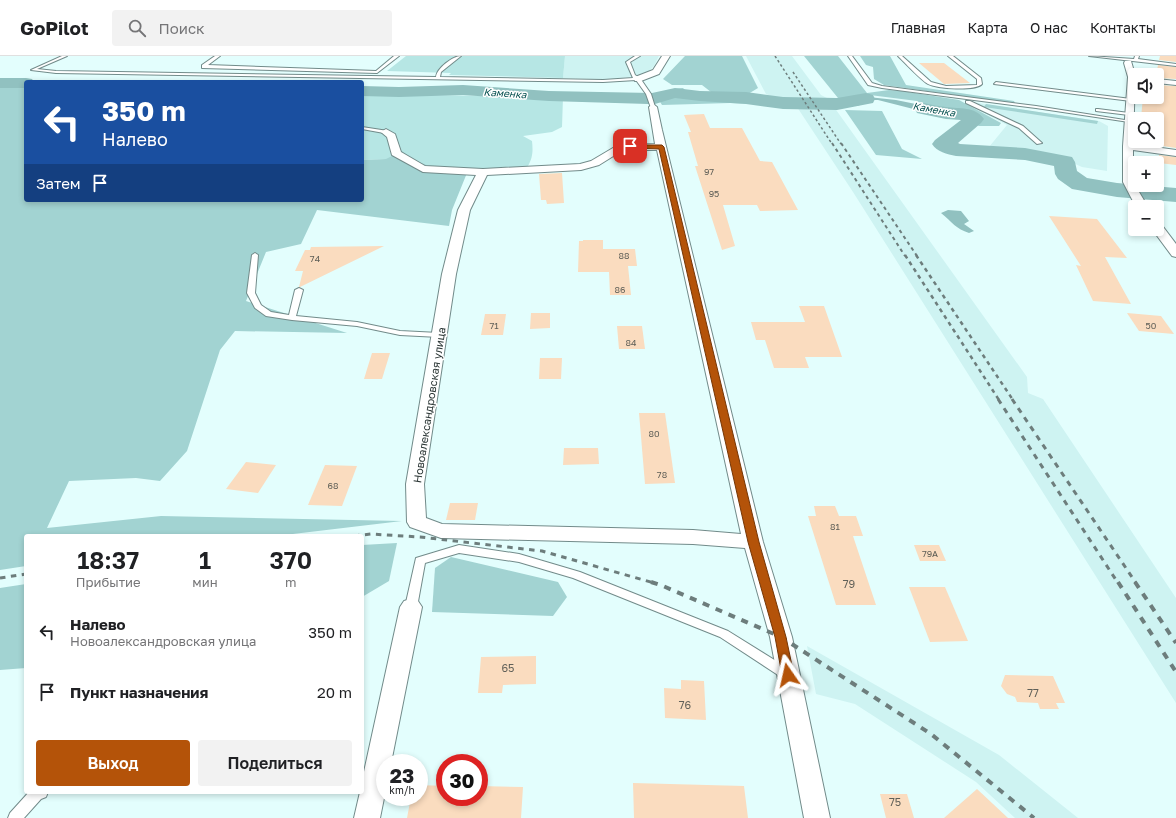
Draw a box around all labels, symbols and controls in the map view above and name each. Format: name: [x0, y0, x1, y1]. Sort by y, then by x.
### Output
search box: [112, 10, 392, 46]
text: GoPilot: [20, 16, 88, 39]
icon: search: [126, 17, 148, 39]
text: Поиск: [158, 19, 205, 37]
text: Главная: [891, 19, 945, 36]
text: Карта: [967, 19, 1008, 36]
text: О нас: [1030, 19, 1068, 36]
text: Контакты: [1090, 19, 1156, 36]
map controls: [1128, 68, 1164, 236]
button: sound: [1128, 68, 1164, 104]
water label: Каменка: [483, 86, 527, 101]
text: 350 m: [102, 94, 186, 127]
icon: left: [36, 96, 88, 148]
water label: Каменка: [912, 99, 957, 119]
button: search: [1128, 112, 1164, 148]
text: Налево: [102, 128, 168, 150]
pin: [613, 129, 647, 163]
icon: arrive: [619, 135, 641, 157]
button: +: [1128, 156, 1164, 192]
house number: 97: [704, 166, 714, 177]
icon: arrive: [89, 172, 111, 194]
text: Затем: [36, 174, 81, 192]
house number: 95: [709, 188, 719, 199]
button: −: [1128, 200, 1164, 236]
house number: 88: [619, 250, 629, 261]
house number: 74: [310, 253, 321, 264]
house number: 86: [615, 284, 625, 295]
house number: 71: [489, 320, 499, 331]
house number: 50: [1146, 320, 1157, 331]
street label: Новоалександровская улица: [410, 326, 448, 484]
house number: 84: [626, 337, 637, 348]
house number: 80: [648, 428, 660, 439]
house number: 78: [657, 469, 667, 480]
house number: 68: [328, 480, 338, 491]
house number: 81: [830, 521, 841, 532]
text: 18:37: [77, 545, 139, 574]
text: 1: [199, 545, 211, 574]
text: 370: [269, 545, 312, 574]
house number: 79А: [922, 548, 938, 559]
text: Прибытие: [76, 574, 141, 590]
text: мин: [192, 574, 218, 590]
text: m: [285, 574, 297, 590]
house number: 79: [843, 577, 855, 590]
text: Налево: [70, 615, 126, 633]
icon: left: [36, 621, 58, 643]
text: 350 m: [308, 623, 352, 641]
text: Новоалександровская улица: [70, 633, 256, 649]
position arrow: [767, 654, 809, 696]
house number: 65: [501, 661, 515, 674]
icon: arrive: [36, 681, 58, 703]
text: Пункт назначения: [70, 683, 208, 701]
text: 20 m: [317, 683, 352, 701]
house number: 77: [1027, 686, 1039, 699]
house number: 76: [679, 698, 692, 711]
button: Выход: [36, 740, 190, 786]
button: Поделиться: [198, 740, 352, 786]
speed limit sign: 30: [436, 754, 488, 806]
text: 23: [390, 763, 414, 787]
text: km/h: [389, 784, 415, 796]
house number: 75: [889, 795, 901, 808]

